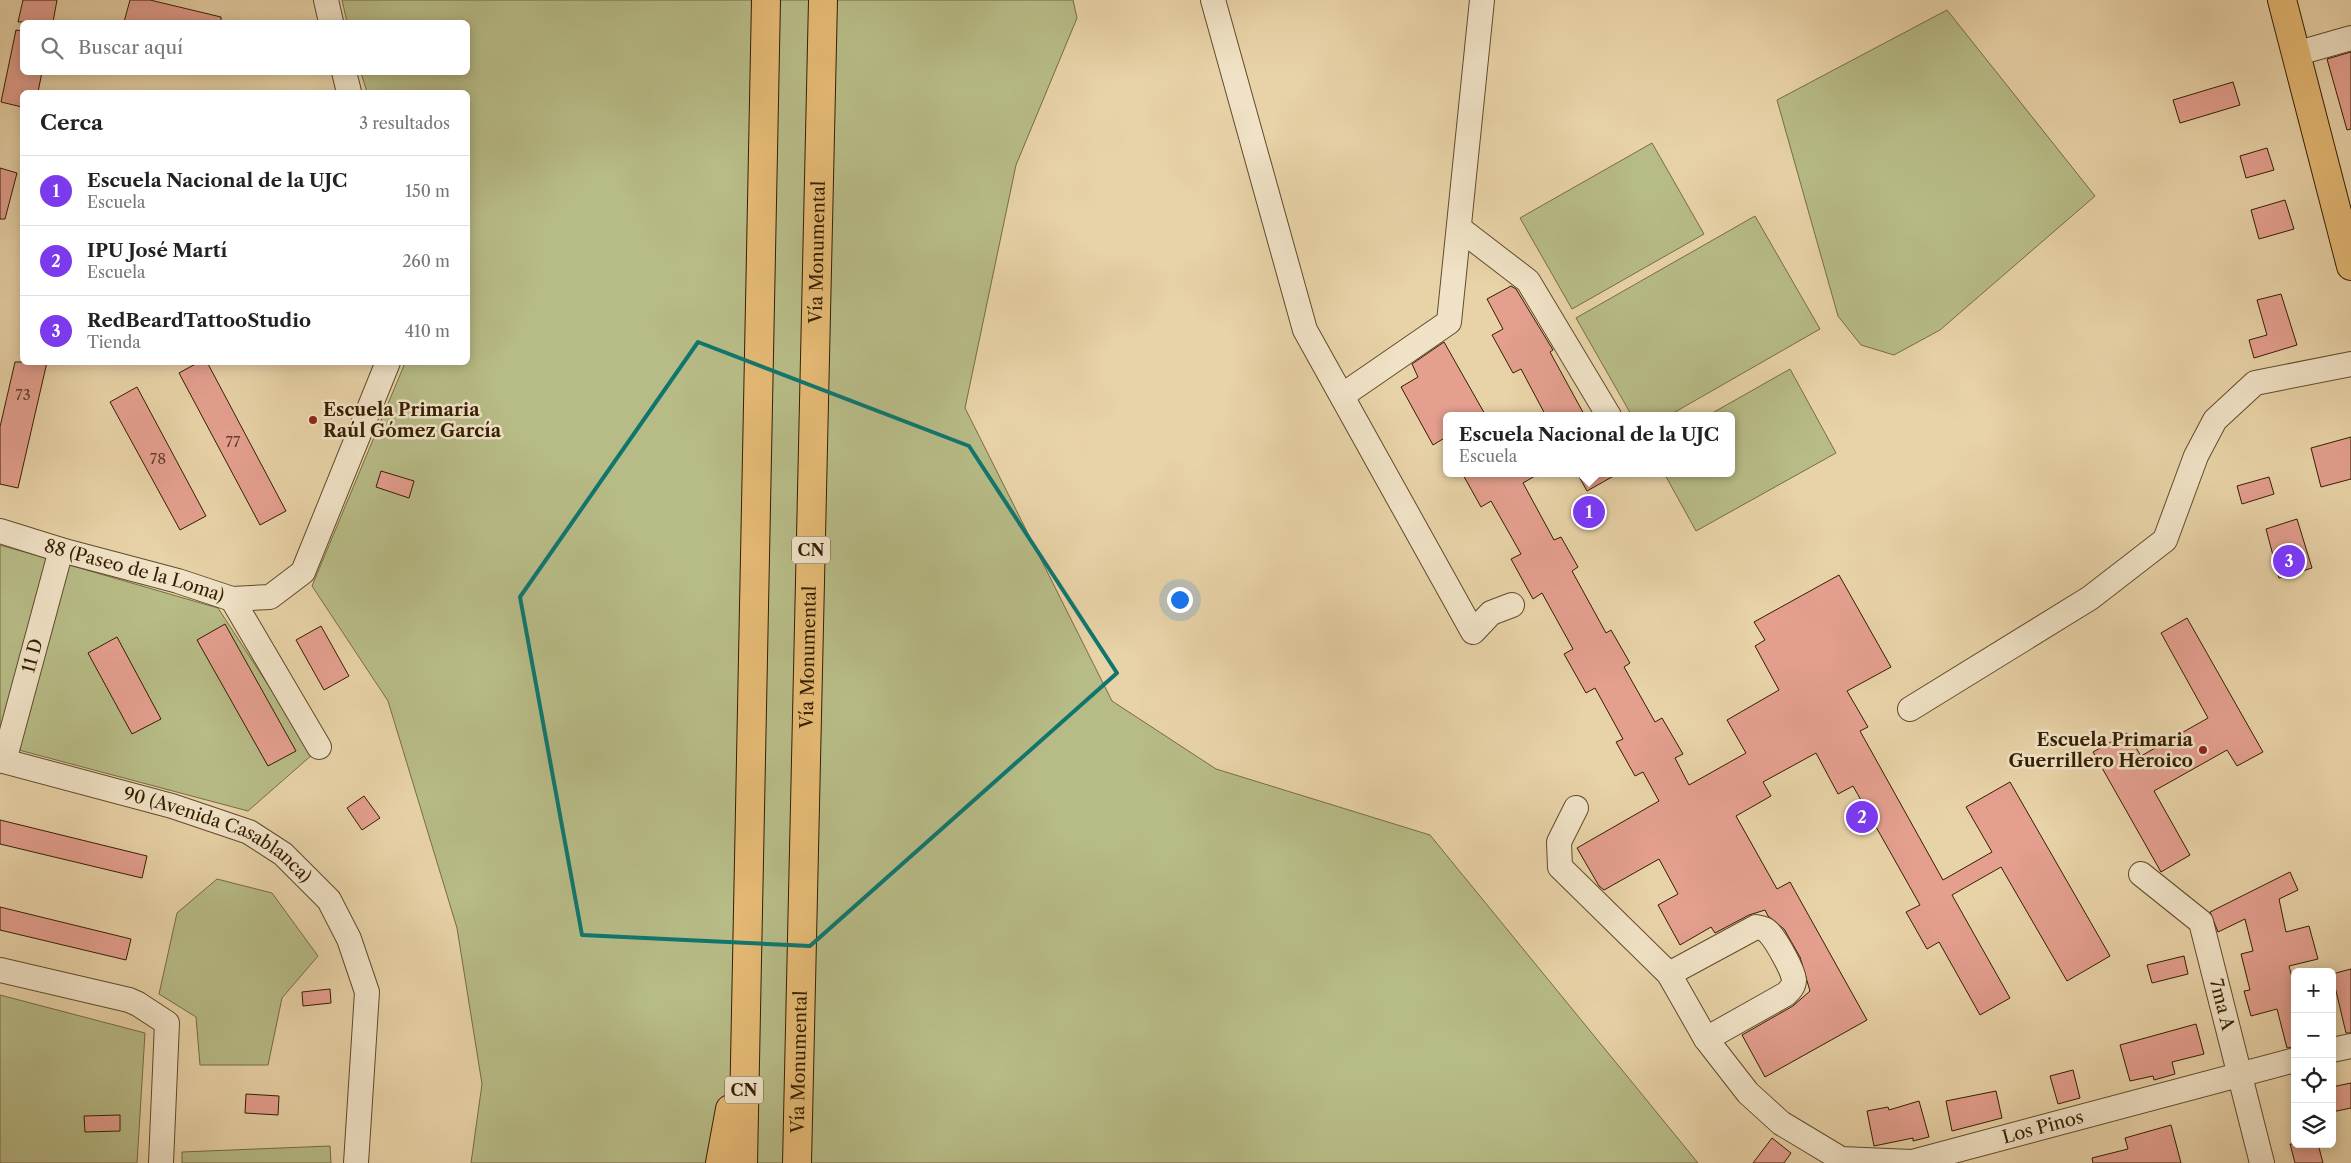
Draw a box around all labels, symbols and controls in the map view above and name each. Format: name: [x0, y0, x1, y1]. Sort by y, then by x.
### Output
search box: [20, 20, 470, 75]
icon: search: [38, 34, 66, 62]
text: Buscar aquí: [78, 36, 183, 59]
text: Cerca: [40, 110, 103, 135]
text: 3 resultados: [359, 113, 450, 133]
text: Escuela Nacional de la UJC: [87, 169, 347, 192]
text: 1: [52, 181, 60, 201]
text: 150 m: [405, 181, 450, 201]
street label: Vía Monumental: [805, 181, 830, 325]
text: Escuela: [87, 192, 145, 212]
text: IPU José Martí: [87, 239, 227, 262]
text: 2: [51, 251, 61, 271]
text: 260 m: [402, 251, 450, 271]
text: Escuela: [87, 262, 145, 282]
text: RedBeardTattooStudio: [87, 309, 311, 332]
text: 3: [51, 321, 61, 341]
text: 410 m: [405, 321, 450, 341]
text: Tienda: [87, 332, 141, 352]
house number: 73: [15, 385, 31, 404]
place label: Escuela Primaria Raúl Gómez García: [323, 399, 502, 442]
popup: [1443, 412, 1735, 477]
marker: Escuela Primaria Raúl Gómez García: [307, 414, 319, 426]
text: Escuela Nacional de la UJC: [1459, 423, 1719, 446]
house number: 77: [226, 432, 241, 451]
text: Escuela: [1459, 446, 1517, 466]
house number: 78: [150, 449, 166, 468]
pin: 1: [1573, 493, 1605, 531]
street label: 88 (Paseo de la Loma): [42, 534, 227, 607]
road number: CN: [792, 536, 830, 564]
pin: 3: [2273, 542, 2305, 580]
street label: Vía Monumental: [796, 585, 821, 730]
your location: [1167, 587, 1193, 613]
street label: 11 D: [17, 636, 48, 675]
place label: Escuela Primaria Guerrillero Heroico: [2008, 729, 2194, 772]
marker: Escuela Primaria Guerrillero Heroico: [2197, 744, 2209, 756]
street label: 90 (Avenida Casablanca): [121, 783, 316, 887]
pin: 2: [1846, 798, 1878, 836]
map controls: [2291, 968, 2336, 1148]
button: +: [2291, 968, 2336, 1013]
street label: 7ma A: [2205, 976, 2239, 1033]
street label: Vía Monumental: [787, 990, 812, 1135]
button: −: [2291, 1013, 2336, 1058]
button: locate: [2291, 1058, 2336, 1103]
road number: CN: [725, 1076, 763, 1104]
button: layers: [2291, 1103, 2336, 1148]
street label: Los Pinos: [2000, 1106, 2086, 1148]

